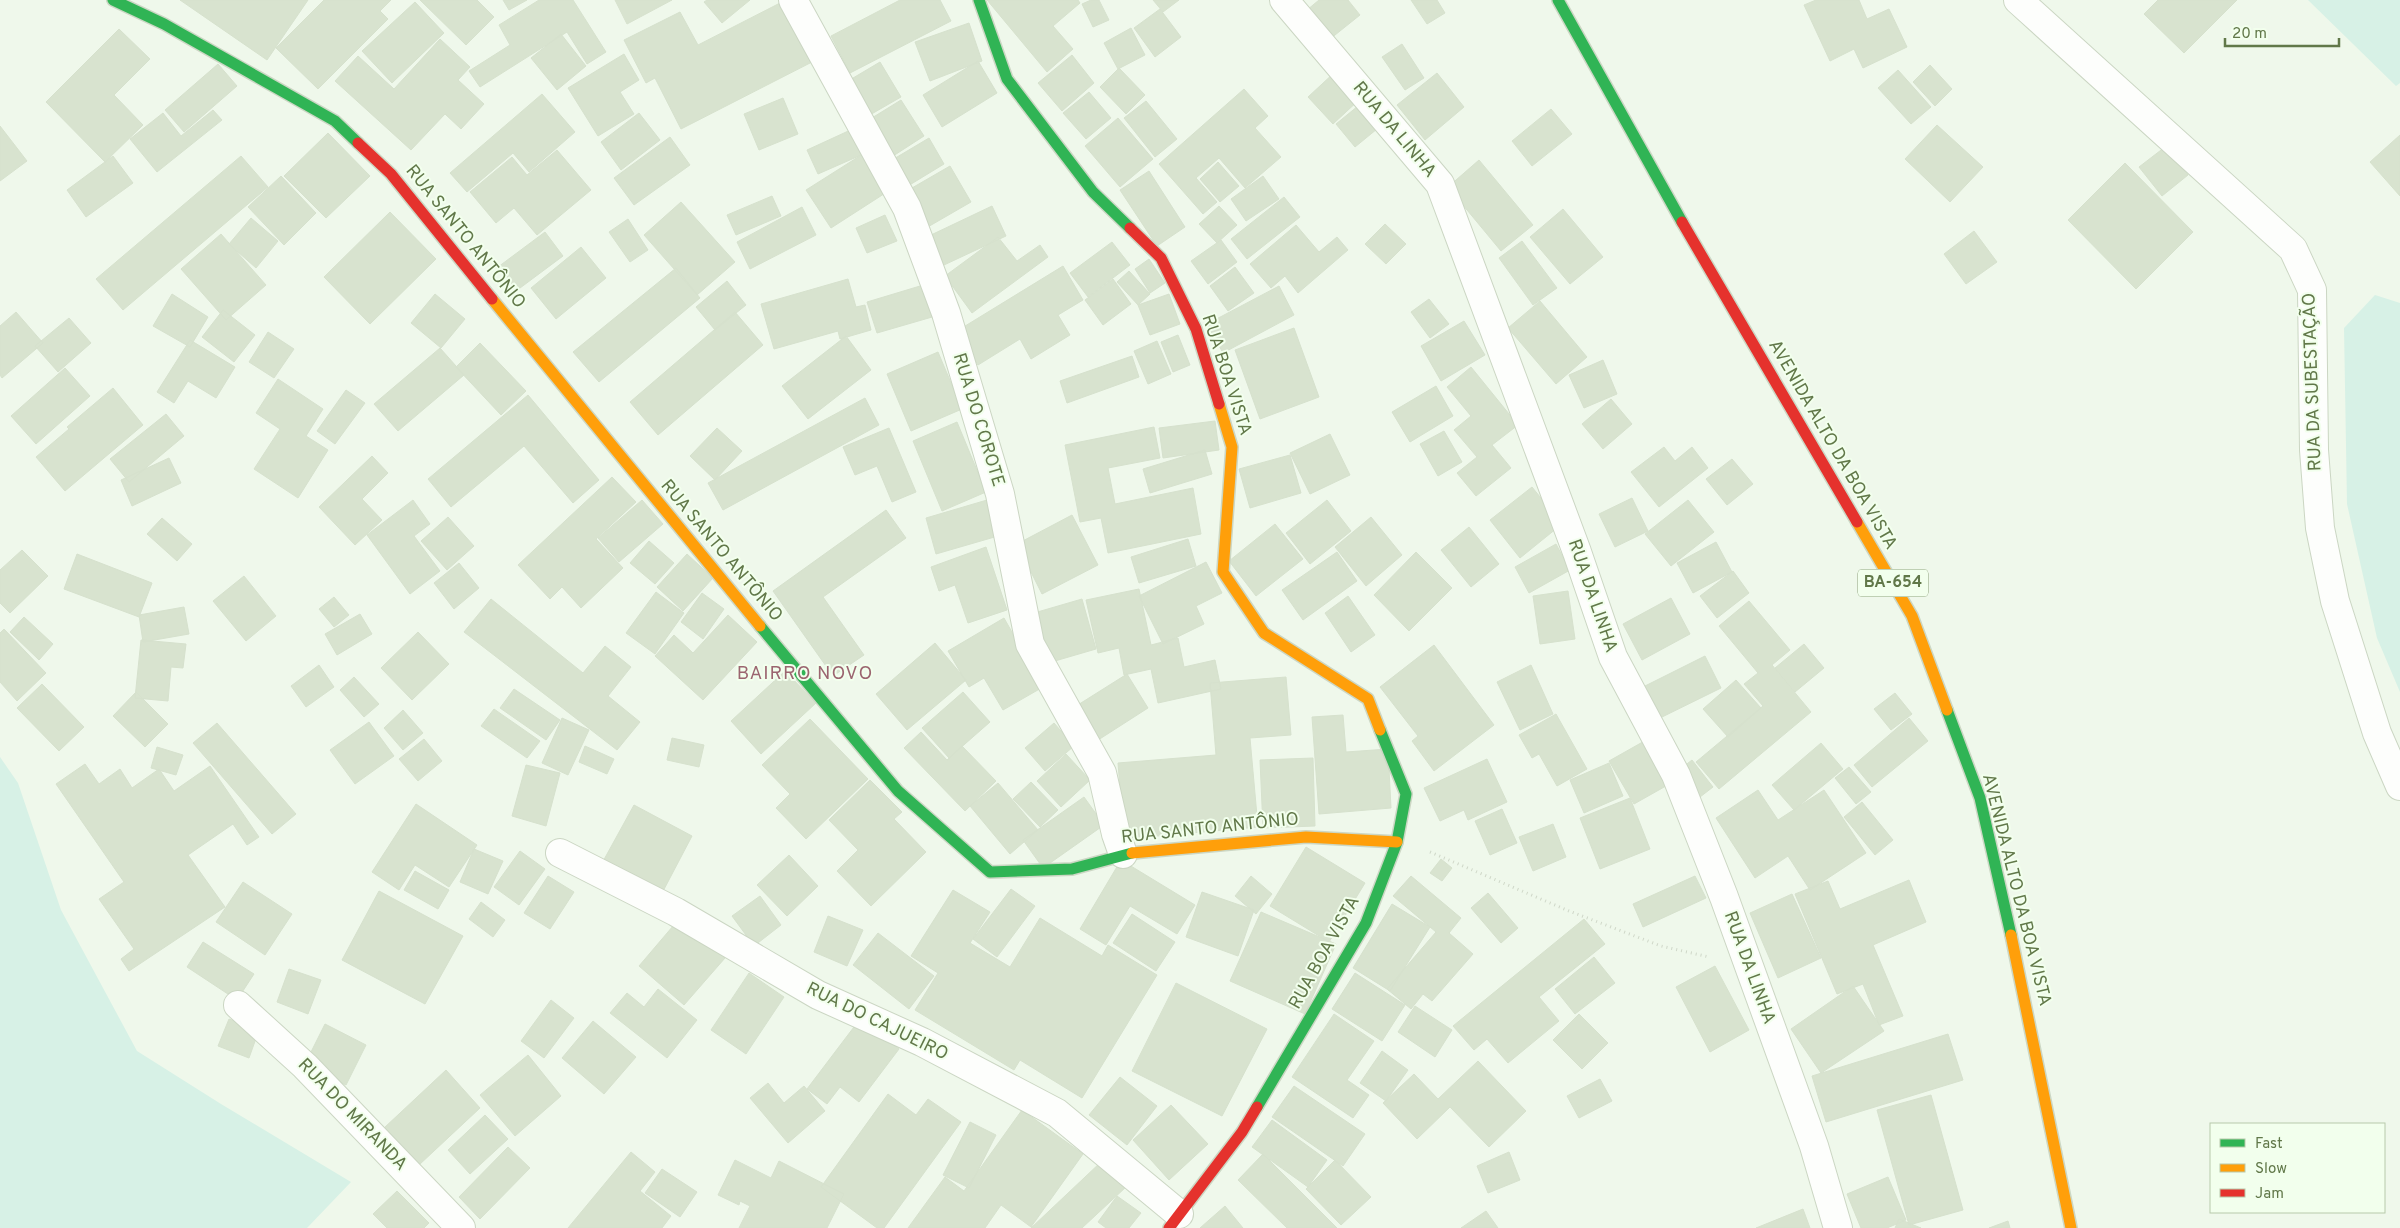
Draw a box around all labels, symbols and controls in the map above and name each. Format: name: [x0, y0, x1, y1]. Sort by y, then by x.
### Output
scale bar: [2225, 15, 2339, 47]
text: 20 m: [2232, 25, 2267, 44]
street label: RUA DA LINHA: [1347, 77, 1441, 183]
street label: RUA SANTO ANTÔNIO: [400, 159, 532, 314]
street label: RUA DA SUBESTAÇÃO: [2296, 292, 2328, 472]
street label: RUA BOA VISTA: [1196, 311, 1256, 439]
street label: AVENIDA ALTO DA BOA VISTA: [1762, 336, 1902, 554]
street label: RUA DO COROTE: [947, 350, 1009, 490]
street label: RUA SANTO ANTÔNIO: [655, 474, 789, 627]
street label: RUA DA LINHA: [1562, 536, 1622, 656]
road number: BA-654: [1858, 570, 1928, 596]
district label: BAIRRO NOVO: [737, 662, 873, 686]
street label: AVENIDA ALTO DA BOA VISTA: [1976, 771, 2056, 1009]
street label: RUA SANTO ANTÔNIO: [1120, 806, 1300, 850]
street label: RUA BOA VISTA: [1284, 892, 1366, 1014]
street label: RUA DA LINHA: [1718, 908, 1780, 1028]
street label: RUA DO CAJUEIRO: [802, 978, 952, 1066]
street label: RUA DO MIRANDA: [292, 1054, 412, 1176]
legend: [2210, 1123, 2385, 1213]
text: Fast: [2255, 1135, 2283, 1154]
text: Slow: [2255, 1160, 2287, 1179]
text: Jam: [2255, 1185, 2284, 1204]

